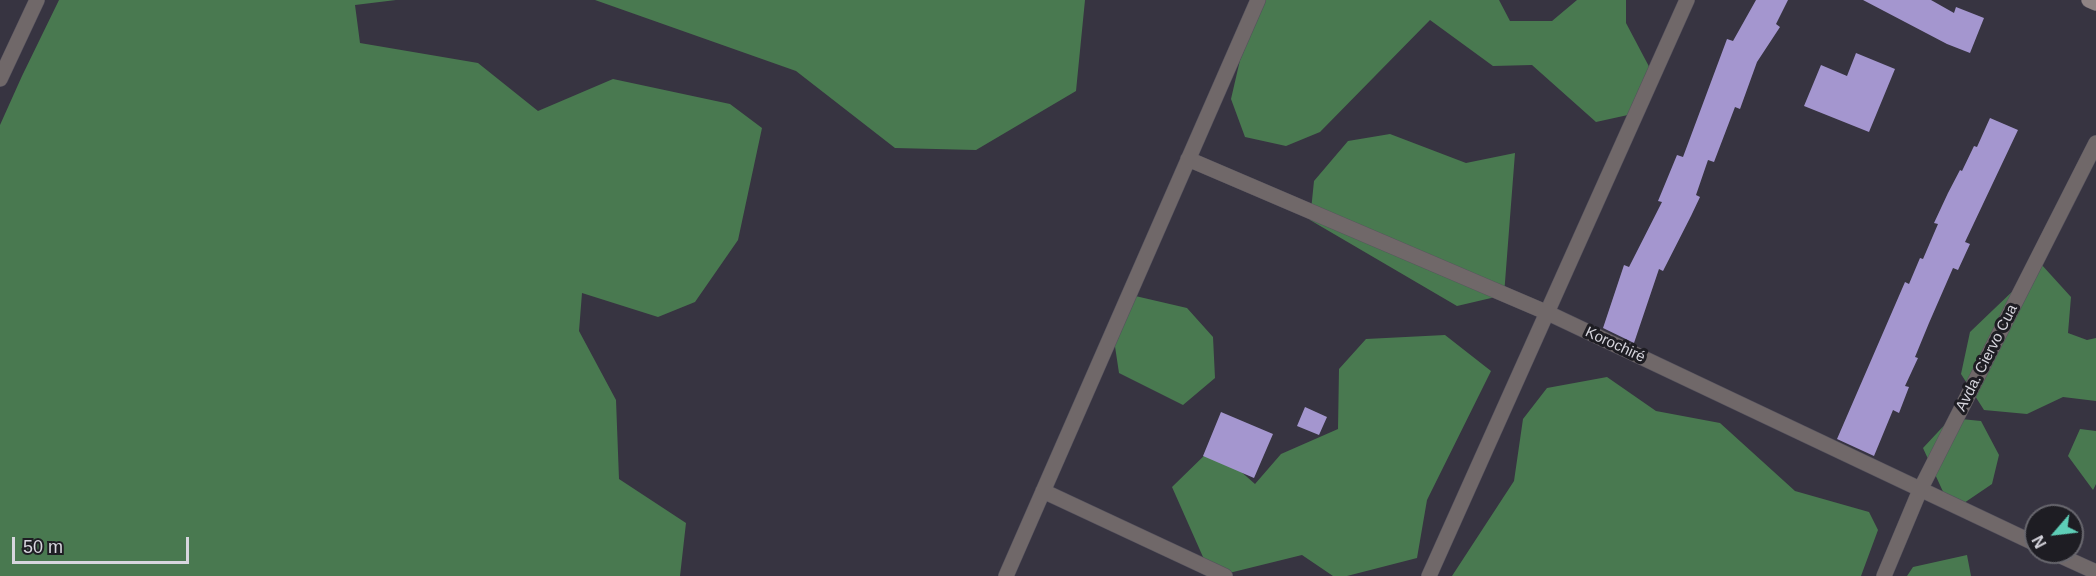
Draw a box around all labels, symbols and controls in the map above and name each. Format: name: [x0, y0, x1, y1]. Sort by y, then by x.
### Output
street label: Avda. Ciervo Cua: [1952, 302, 2022, 414]
street label: Korochiré: [1582, 323, 1648, 367]
north arrow: [2024, 504, 2084, 564]
scale bar: [15, 525, 192, 563]
text: N: [2029, 533, 2050, 551]
text: 50 m: [23, 537, 63, 557]

